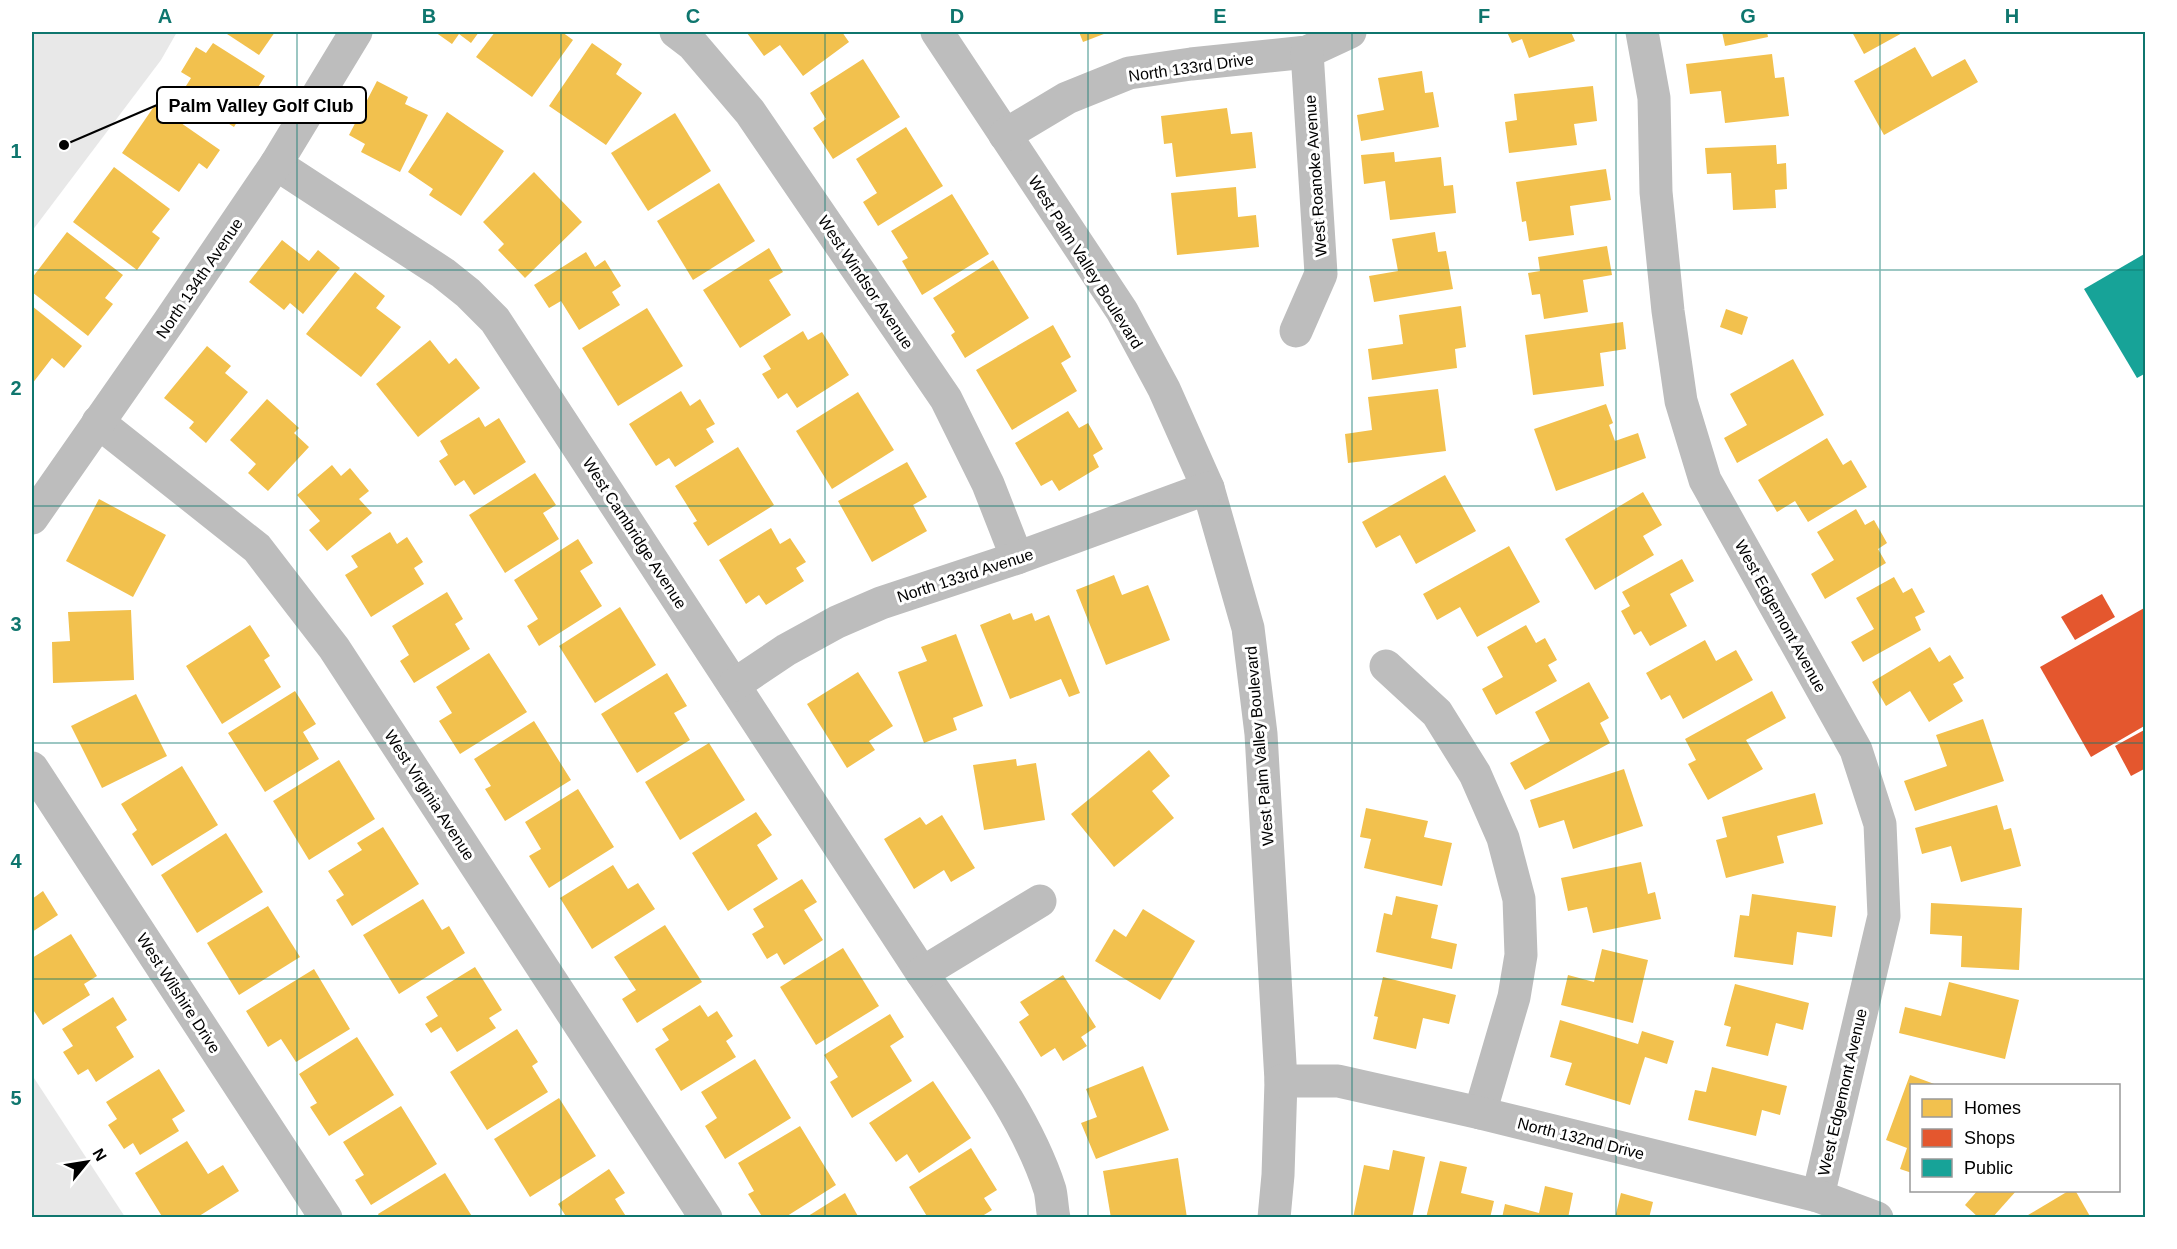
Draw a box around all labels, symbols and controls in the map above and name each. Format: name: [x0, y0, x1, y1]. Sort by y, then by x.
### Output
text: A: [158, 5, 172, 27]
text: B: [422, 5, 436, 27]
text: C: [686, 5, 700, 27]
text: D: [950, 5, 964, 27]
text: E: [1213, 5, 1227, 27]
text: F: [1478, 5, 1490, 27]
text: G: [1740, 5, 1756, 27]
text: H: [2005, 5, 2019, 27]
street label: North 133rd Drive: [1127, 50, 1255, 85]
callout: Palm Valley Golf Club: [157, 87, 366, 123]
street label: West Roanoke Avenue: [1301, 94, 1330, 257]
text: Palm Valley Golf Club: [168, 96, 354, 116]
text: 1: [10, 140, 22, 162]
street label: West Palm Valley Boulevard: [1025, 173, 1146, 352]
street label: West Windsor Avenue: [815, 213, 917, 352]
street label: North 134th Avenue: [153, 215, 246, 342]
text: 2: [10, 377, 22, 399]
street label: West Cambridge Avenue: [579, 455, 690, 612]
street label: West Edgemont Avenue: [1732, 537, 1830, 695]
street label: North 133rd Avenue: [895, 545, 1035, 606]
text: 3: [10, 613, 22, 635]
street label: West Palm Valley Boulevard: [1242, 645, 1277, 847]
street label: West Virginia Avenue: [381, 727, 478, 863]
text: 4: [10, 850, 22, 872]
street label: West Wilshire Drive: [134, 930, 224, 1056]
street label: West Edgemont Avenue: [1815, 1007, 1870, 1177]
legend: [1910, 1084, 2120, 1192]
text: 5: [10, 1087, 22, 1109]
text: Homes: [1964, 1098, 2021, 1118]
street label: North 132nd Drive: [1516, 1115, 1646, 1162]
text: Shops: [1964, 1128, 2015, 1148]
north arrow: [57, 1132, 117, 1192]
text: N: [89, 1145, 110, 1164]
text: Public: [1964, 1158, 2013, 1178]

